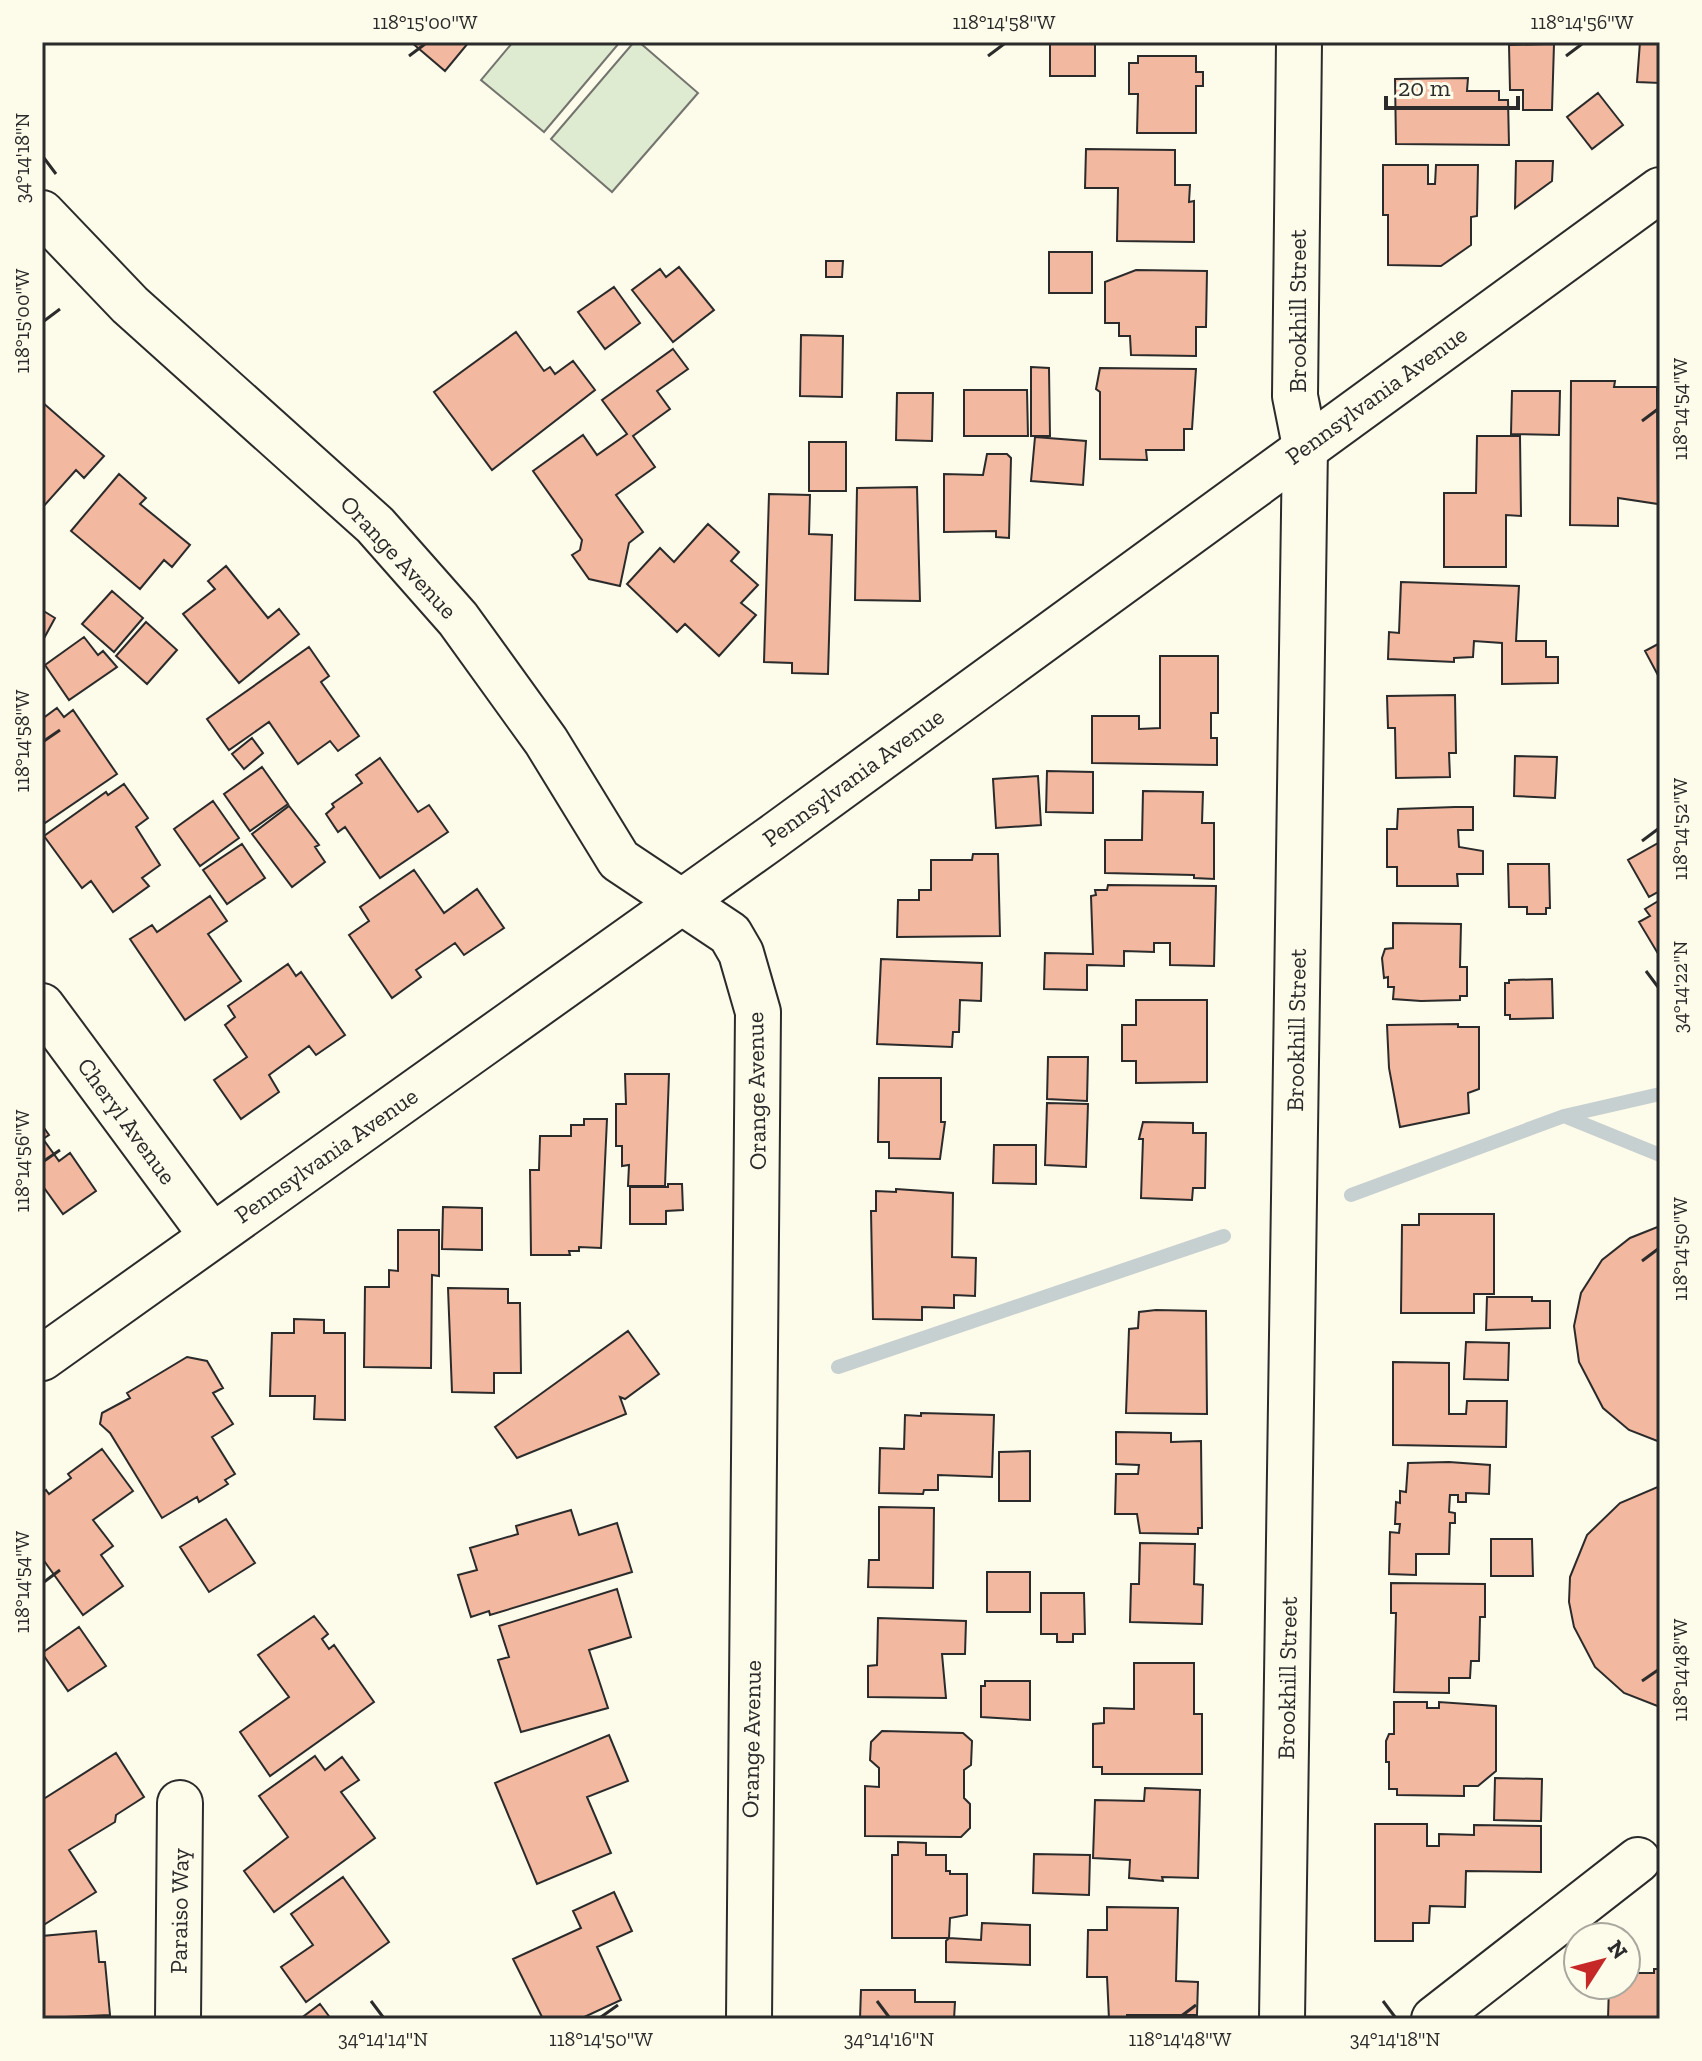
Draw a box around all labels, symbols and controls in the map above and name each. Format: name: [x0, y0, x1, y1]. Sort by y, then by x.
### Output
text: 118°15'00"W: [373, 10, 478, 34]
text: 118°14'58"W: [952, 10, 1056, 34]
text: 118°14'56"W: [1531, 10, 1634, 34]
scale bar: [1386, 60, 1518, 110]
text: 20 m: [1398, 73, 1451, 102]
text: 34°14'18"N: [10, 112, 34, 203]
street label: Brookhill Street: [1283, 229, 1312, 393]
text: 118°15'00"W: [10, 268, 34, 373]
street label: Pennsylvania Avenue: [1280, 319, 1472, 471]
text: 118°14'54"W: [1668, 357, 1692, 460]
street label: Orange Avenue: [334, 489, 464, 625]
text: 118°14'58"W: [10, 689, 34, 793]
street label: Pennsylvania Avenue: [757, 701, 949, 853]
text: 118°14'52"W: [1668, 777, 1692, 880]
text: 34°14'22"N: [1668, 940, 1692, 1033]
street label: Brookhill Street: [1280, 948, 1312, 1112]
street label: Orange Avenue: [740, 1012, 772, 1170]
street label: Cheryl Avenue: [71, 1052, 183, 1190]
street label: Pennsylvania Avenue: [229, 1081, 423, 1229]
text: 118°14'56"W: [10, 1109, 34, 1212]
text: 118°14'50"W: [1668, 1197, 1692, 1301]
text: 118°14'54"W: [10, 1530, 34, 1633]
street label: Brookhill Street: [1271, 1596, 1303, 1760]
text: 118°14'48"W: [1668, 1618, 1692, 1721]
street label: Orange Avenue: [735, 1660, 767, 1818]
street label: Paraiso Way: [163, 1847, 195, 1974]
north arrow: [1562, 1921, 1642, 2001]
text: N: [1602, 1935, 1634, 1964]
text: 34°14'14"N: [338, 2027, 428, 2051]
text: 118°14'50"W: [549, 2027, 653, 2051]
text: 34°14'16"N: [844, 2027, 934, 2051]
text: 118°14'48"W: [1129, 2027, 1232, 2051]
text: 34°14'18"N: [1350, 2027, 1441, 2051]

